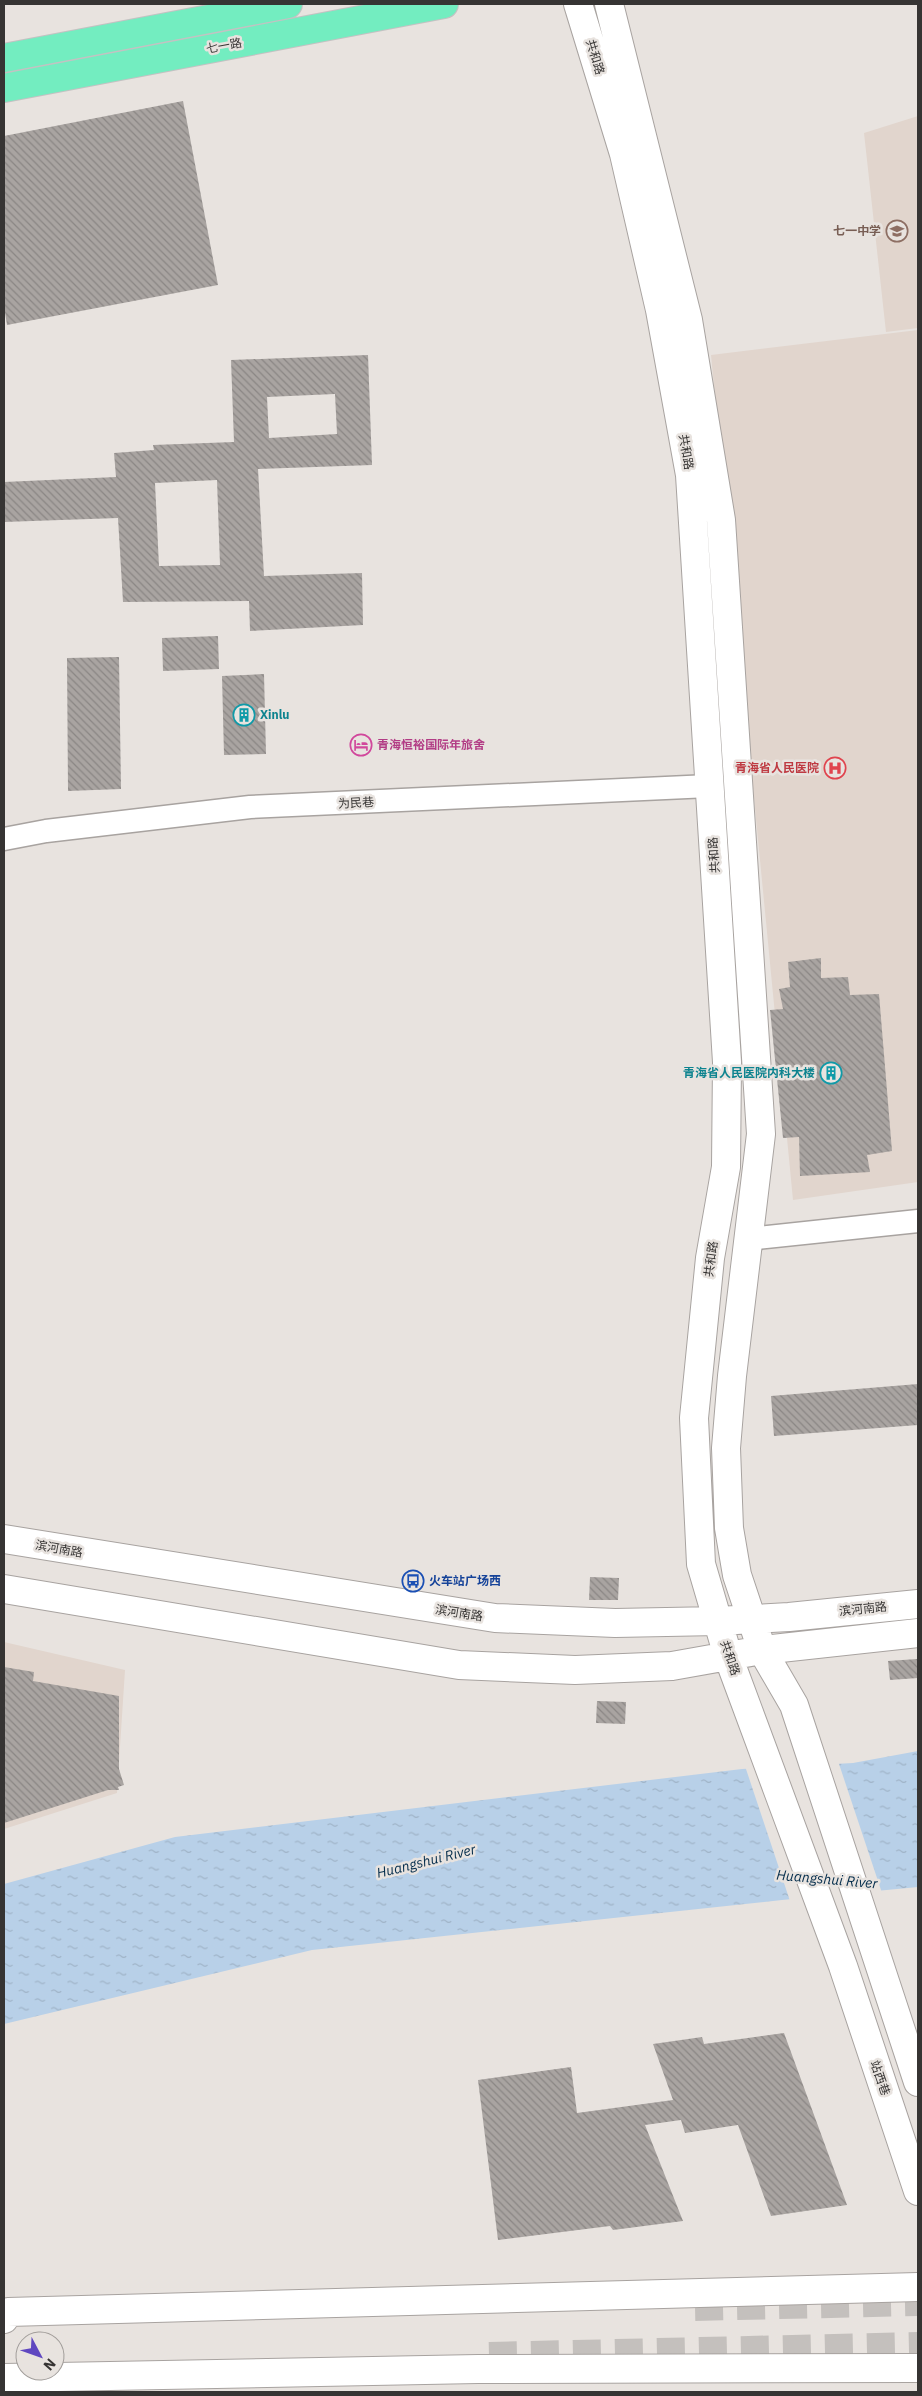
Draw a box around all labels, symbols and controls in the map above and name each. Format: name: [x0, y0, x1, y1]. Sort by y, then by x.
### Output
street label: 七一路: [205, 35, 243, 56]
street label: 共和路: [583, 37, 608, 76]
school or university icon: 七一中学: [885, 219, 909, 243]
place label: 七一中学: [833, 223, 881, 238]
street label: 共和路: [676, 433, 697, 471]
building icon: Xinlu: [232, 703, 256, 727]
place label: Xinlu: [260, 707, 289, 722]
hotel icon: 青海恒裕国际年旅舍: [349, 733, 373, 757]
place label: 青海恒裕国际年旅舍: [377, 737, 485, 752]
hospital icon: 青海省人民医院: [823, 756, 847, 780]
place label: 青海省人民医院: [735, 760, 819, 775]
street label: 为民巷: [338, 794, 374, 811]
street label: 共和路: [705, 837, 722, 874]
building icon: 青海省人民医院内科大楼: [819, 1061, 843, 1085]
place label: 青海省人民医院内科大楼: [683, 1065, 815, 1080]
street label: 共和路: [701, 1240, 720, 1278]
street label: 滨河南路: [34, 1537, 84, 1560]
bus stop icon: 火车站广场西: [401, 1569, 425, 1593]
place label: 火车站广场西: [429, 1573, 501, 1588]
street label: 滨河南路: [838, 1599, 888, 1618]
street label: 滨河南路: [434, 1601, 484, 1624]
street label: 共和路: [718, 1638, 743, 1677]
water label: Huangshui River: [375, 1840, 478, 1882]
water label: Huangshui River: [776, 1866, 879, 1892]
street label: 站西巷: [868, 2058, 893, 2097]
north arrow: [15, 2331, 65, 2381]
text: N: [40, 2355, 60, 2374]

